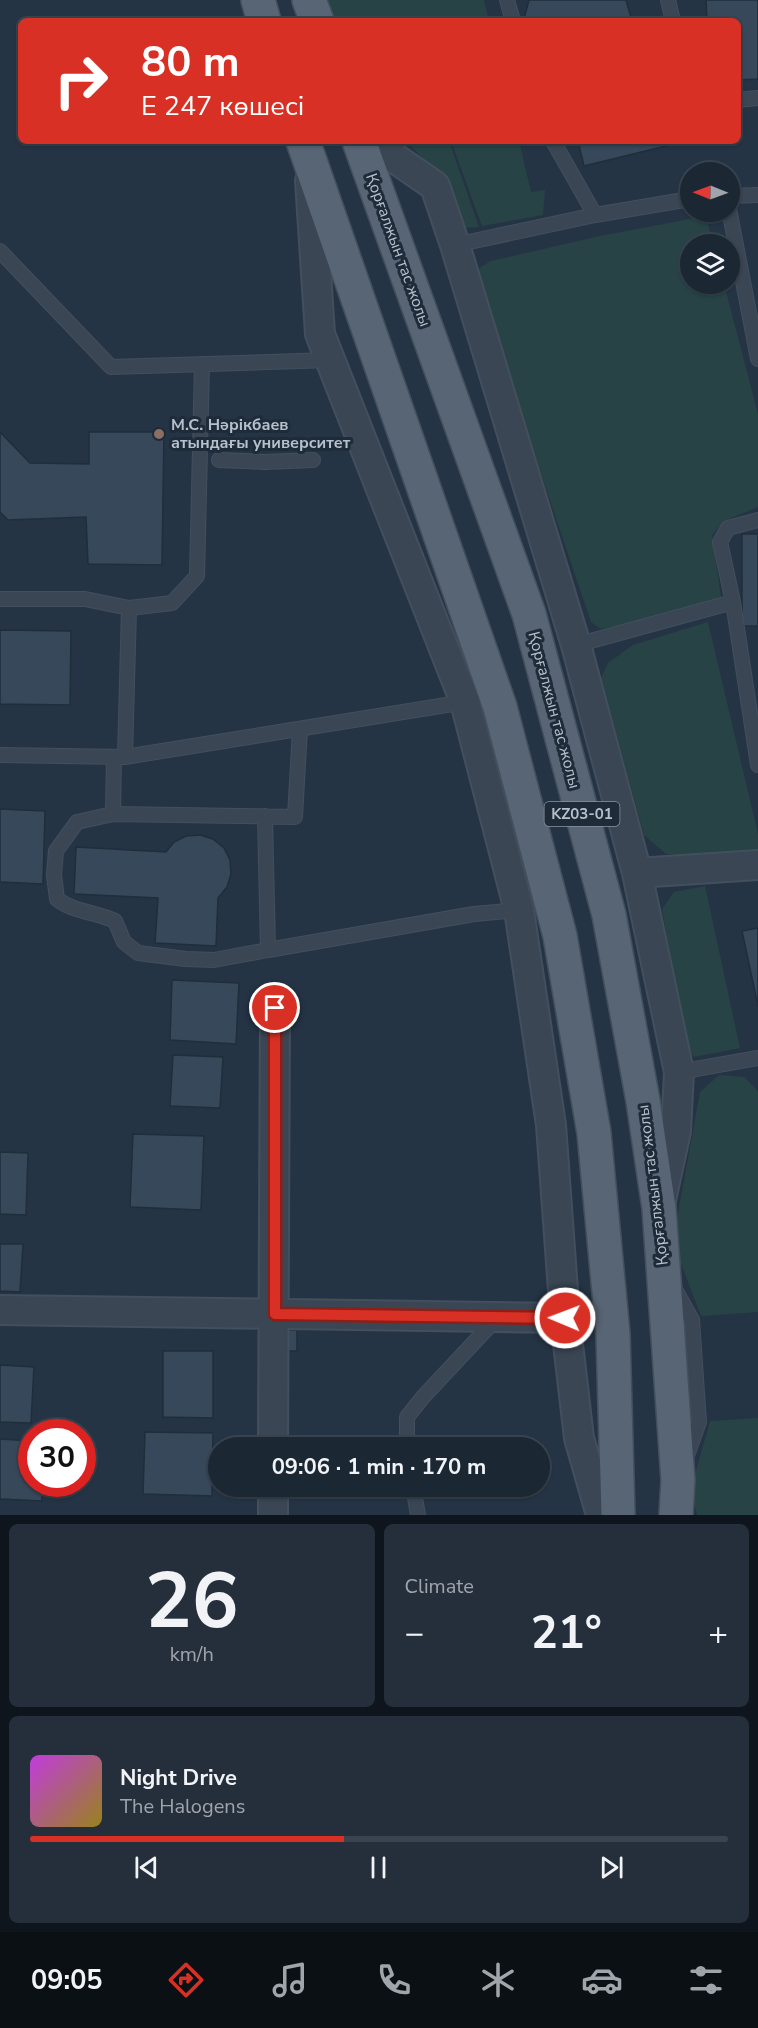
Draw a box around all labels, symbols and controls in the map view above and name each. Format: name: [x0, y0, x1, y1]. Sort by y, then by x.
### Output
text: 80 m: [141, 34, 240, 91]
icon: right: [42, 42, 120, 120]
text: Е 247 көшесі: [141, 88, 304, 125]
north arrow: [680, 162, 740, 222]
map controls: [680, 162, 740, 294]
street label: Қорғалжын тас жолы: [360, 170, 436, 330]
button: layers: [680, 234, 740, 294]
place label: М.С. Нәрікбаев атындағы университет: [171, 414, 351, 454]
marker: М.С. Нәрікбаев атындағы университет: [152, 427, 166, 441]
street label: Қорғалжын тас жолы: [522, 629, 586, 791]
road number: KZ03-01: [544, 802, 620, 826]
pin: [249, 982, 300, 1033]
icon: arrive: [258, 991, 291, 1024]
street label: Қорғалжын тас жолы: [632, 1103, 674, 1267]
position arrow: [533, 1286, 597, 1350]
speed limit sign: 30: [18, 1419, 96, 1497]
text: 09:06 · 1 min · 170 m: [272, 1452, 486, 1482]
text: 26: [145, 1548, 239, 1655]
text: Climate: [405, 1573, 474, 1600]
text: 21°: [531, 1603, 602, 1664]
text: −: [405, 1611, 424, 1656]
text: +: [708, 1611, 728, 1656]
text: km/h: [170, 1641, 214, 1668]
text: Night Drive: [120, 1763, 237, 1793]
text: The Halogens: [120, 1793, 245, 1820]
icon: previous: [130, 1851, 163, 1884]
icon: pause: [362, 1851, 395, 1884]
icon: next: [595, 1851, 628, 1884]
icon: directions: [165, 1959, 207, 2001]
icon: music: [269, 1959, 311, 2001]
icon: phone: [373, 1959, 415, 2001]
icon: climate: [477, 1959, 519, 2001]
icon: car: [581, 1959, 623, 2001]
icon: filters: [685, 1959, 727, 2001]
text: 09:05: [31, 1962, 103, 1999]

